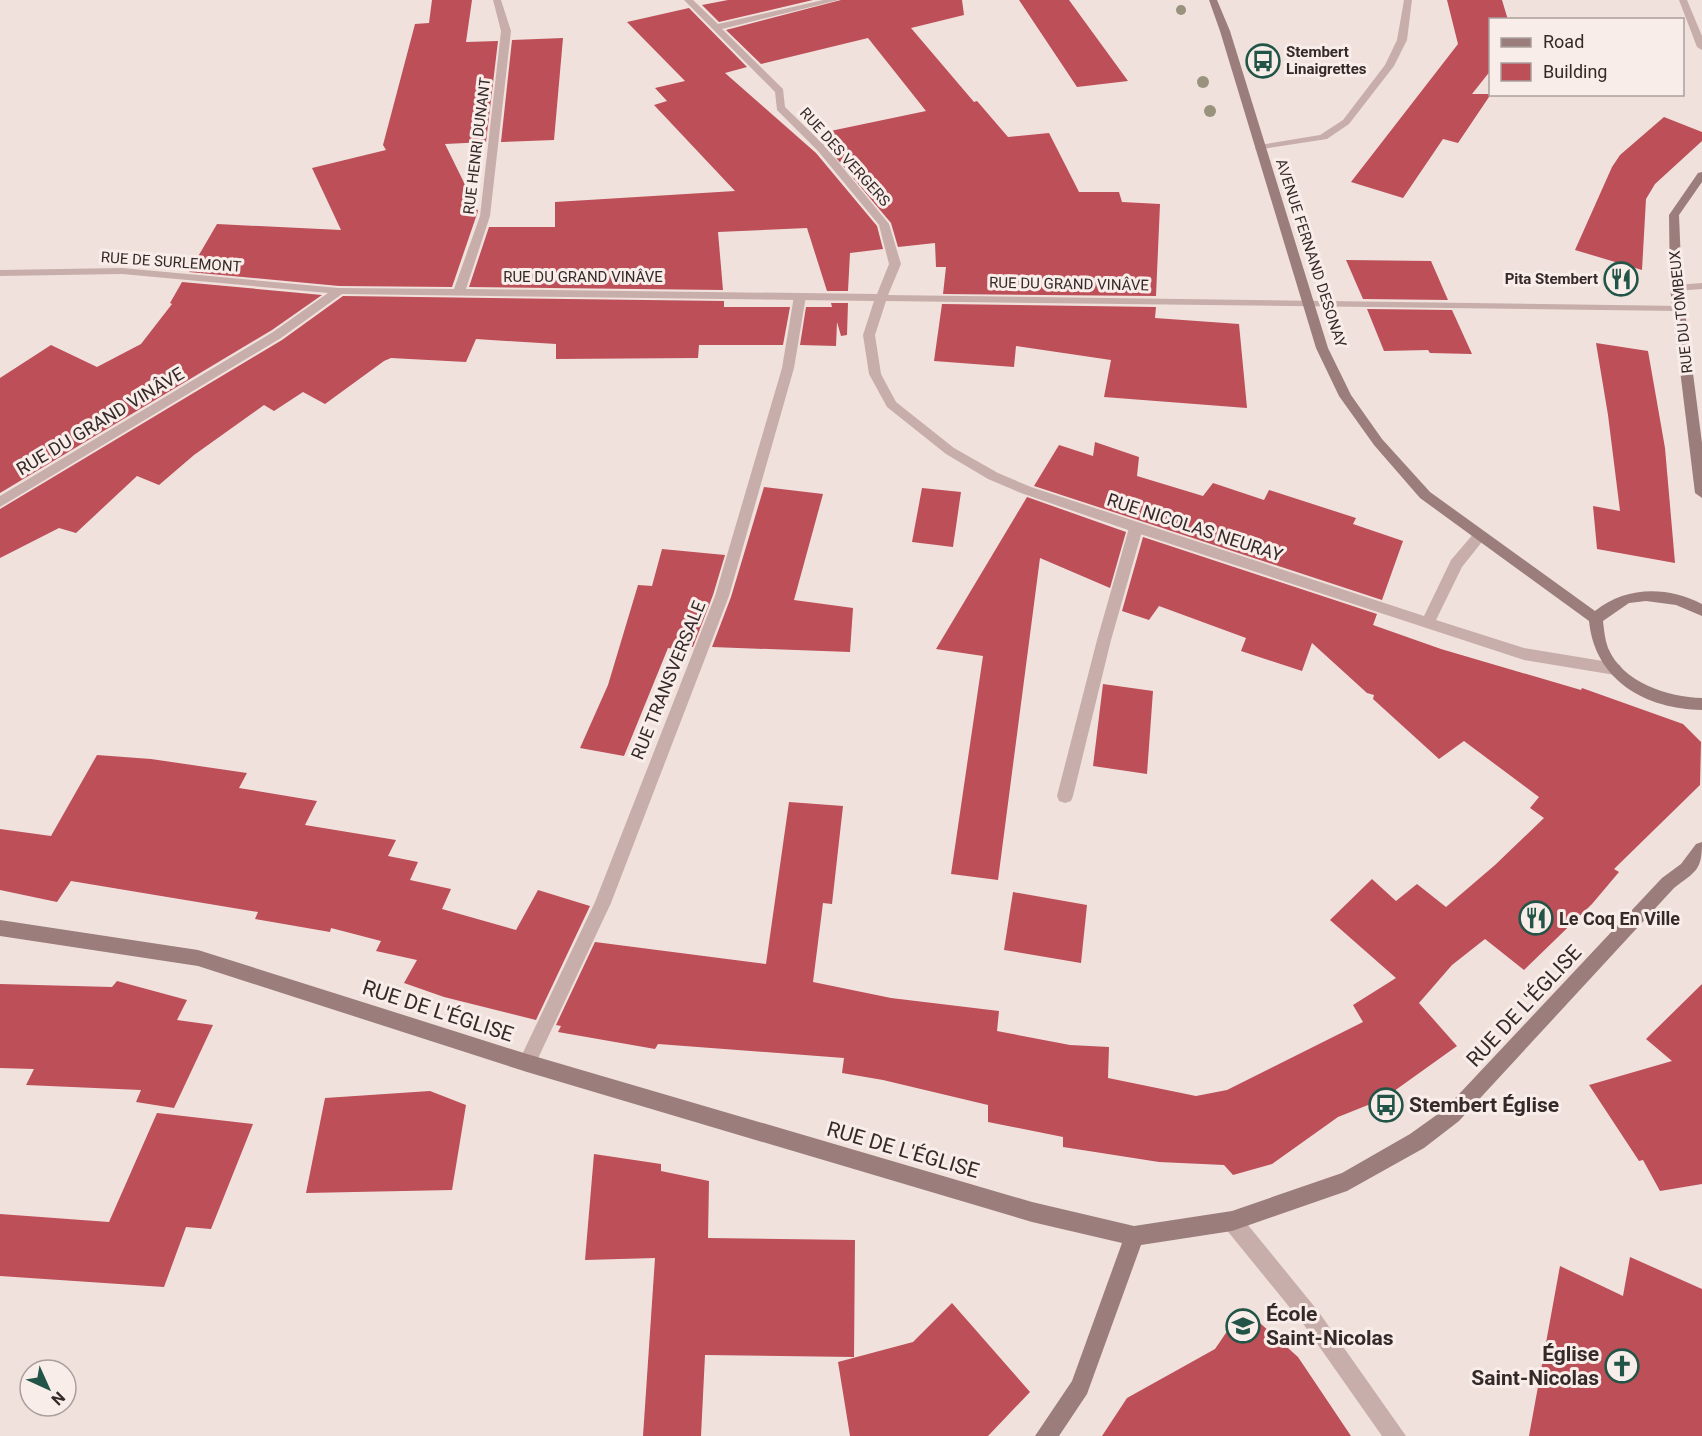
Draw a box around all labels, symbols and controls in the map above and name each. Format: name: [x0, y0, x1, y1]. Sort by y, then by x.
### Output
legend: [1489, 18, 1684, 96]
text: Road: [1543, 31, 1584, 52]
bus stop icon: Stembert Linaigrettes: [1245, 43, 1281, 79]
place label: Stembert Linaigrettes: [1286, 43, 1367, 78]
text: Building: [1543, 61, 1607, 82]
street label: RUE HENRI DUNANT: [460, 76, 494, 215]
street label: RUE DES VERGERS: [796, 104, 894, 210]
street label: AVENUE FERNAND DESONAY: [1272, 156, 1350, 350]
street label: RUE DE SURLEMONT: [100, 248, 242, 276]
street label: RUE DU TOMBEUX: [1666, 249, 1696, 374]
restaurant icon: Pita Stembert: [1603, 261, 1639, 297]
street label: RUE DU GRAND VINÂVE: [503, 268, 663, 286]
place label: Pita Stembert: [1505, 270, 1598, 288]
street label: RUE DU GRAND VINÂVE: [989, 274, 1149, 294]
street label: RUE DU GRAND VINÂVE: [12, 363, 188, 479]
street label: RUE NICOLAS NEURAY: [1104, 489, 1286, 565]
street label: RUE TRANSVERSALE: [627, 598, 709, 762]
restaurant icon: Le Coq En Ville: [1518, 900, 1554, 936]
place label: Le Coq En Ville: [1559, 908, 1680, 929]
street label: RUE DE L'ÉGLISE: [1462, 940, 1586, 1072]
street label: RUE DE L'ÉGLISE: [360, 975, 517, 1047]
bus stop icon: Stembert Église: [1368, 1087, 1404, 1123]
place label: Stembert Église: [1409, 1093, 1559, 1117]
street label: RUE DE L'ÉGLISE: [824, 1117, 982, 1183]
place label: École Saint-Nicolas: [1266, 1302, 1394, 1350]
school or university icon: École Saint-Nicolas: [1225, 1308, 1261, 1344]
place label: Église Saint-Nicolas: [1471, 1342, 1599, 1390]
church icon: Église Saint-Nicolas: [1604, 1348, 1640, 1384]
north arrow: [18, 1358, 78, 1418]
text: N: [48, 1388, 69, 1409]

